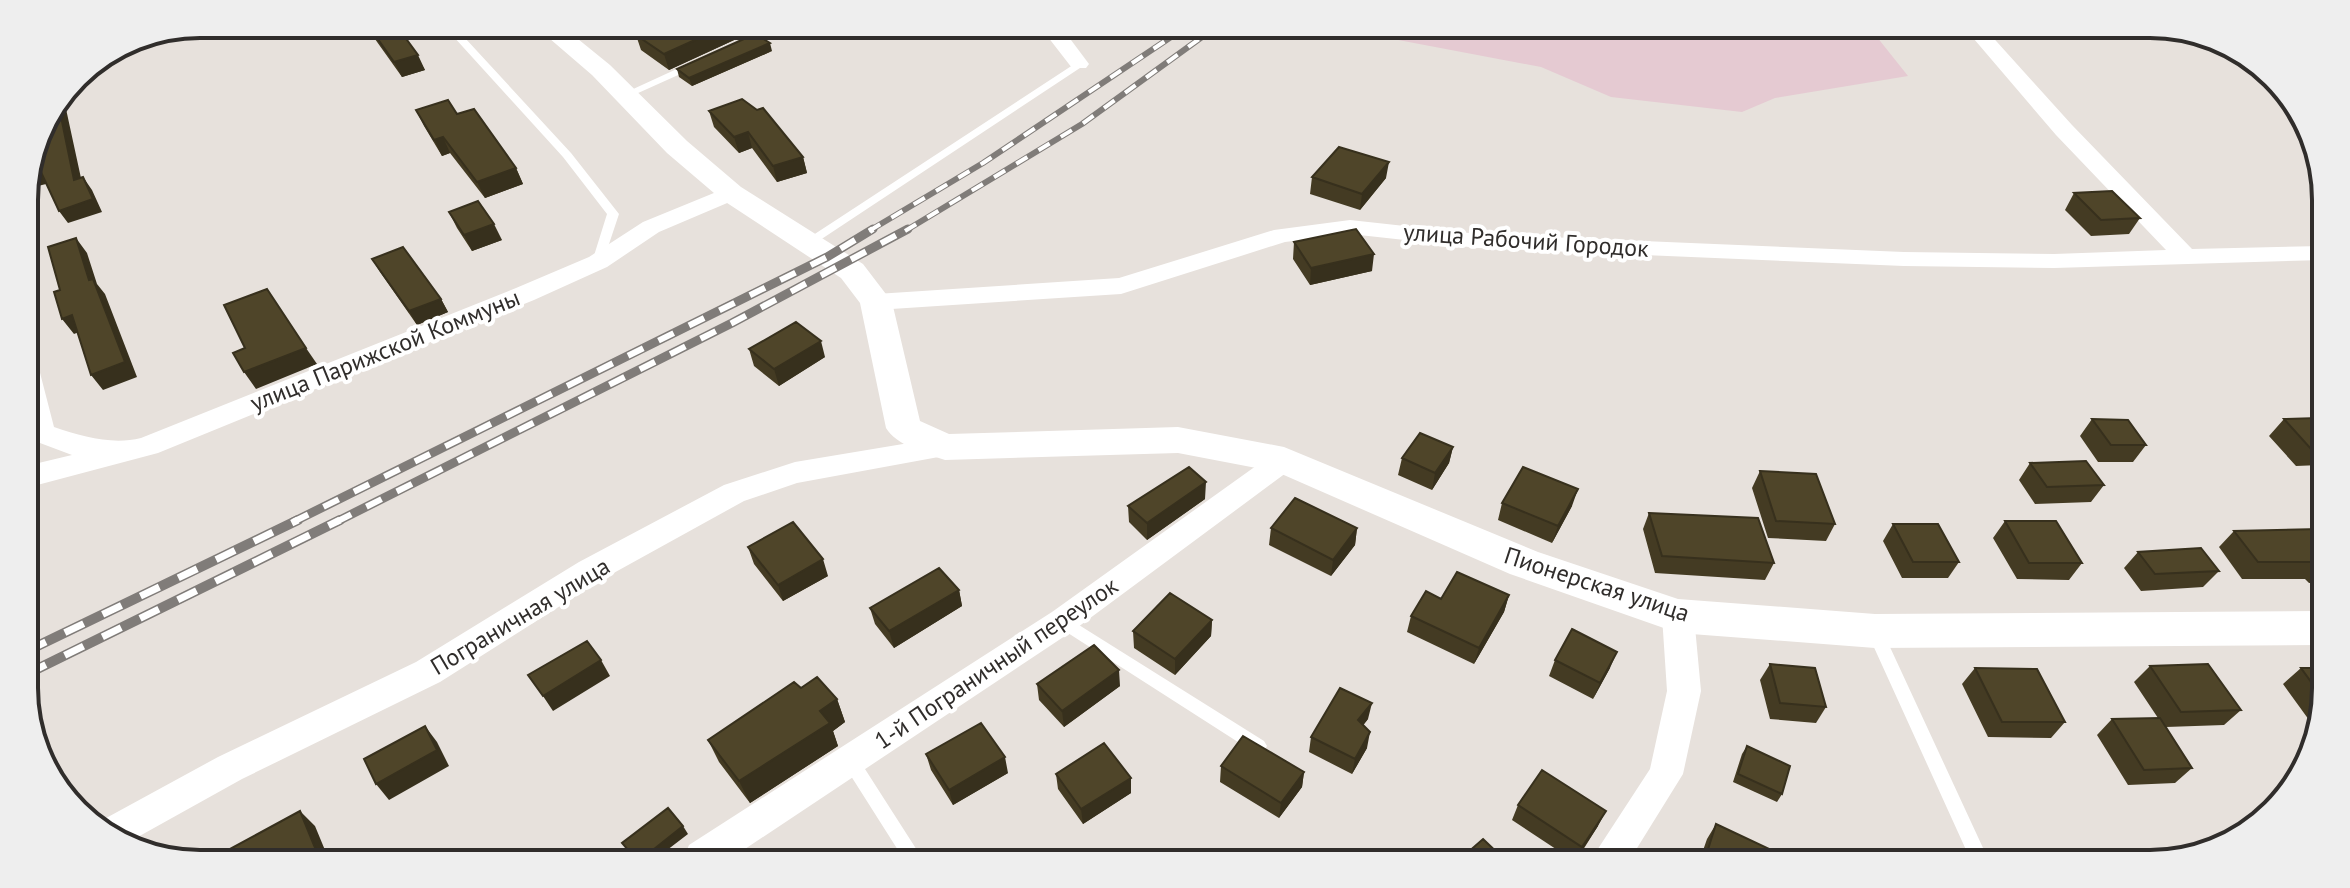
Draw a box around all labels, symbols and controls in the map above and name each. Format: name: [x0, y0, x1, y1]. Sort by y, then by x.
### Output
street label: улица Рабочий Городок: [1402, 216, 1650, 264]
street label: улица Парижской Коммуны: [246, 282, 524, 418]
street label: Пионерская улица: [1500, 539, 1694, 629]
street label: Пограничная улица: [425, 550, 615, 682]
street label: 1-й Пограничный переулок: [868, 570, 1124, 756]

